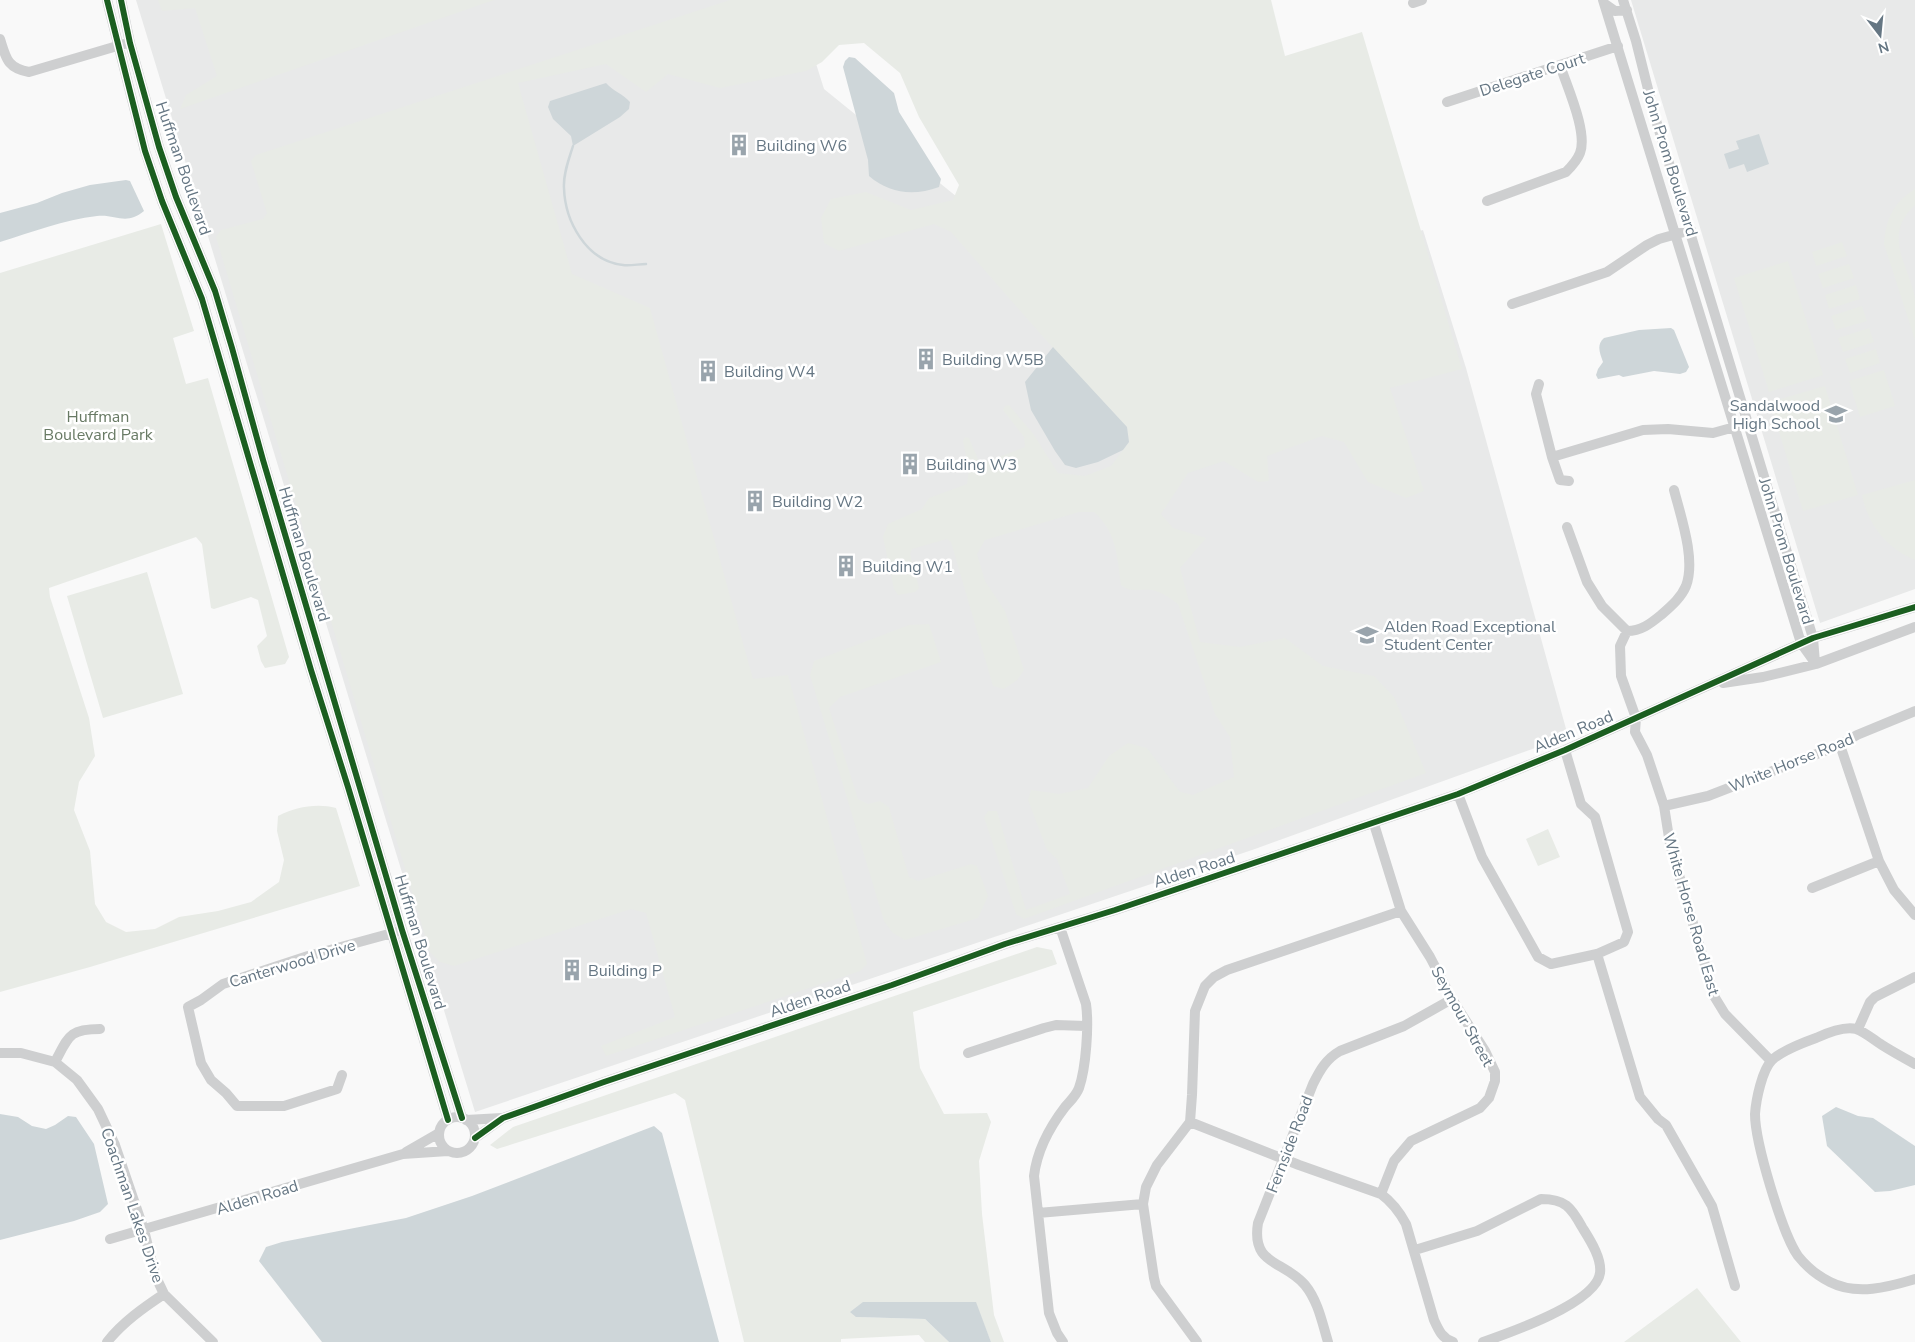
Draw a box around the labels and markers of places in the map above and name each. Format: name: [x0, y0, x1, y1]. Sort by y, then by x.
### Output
building icon: Building W6: [726, 132, 752, 158]
place label: Building W6: [756, 135, 847, 157]
building icon: Building W5B: [913, 346, 939, 372]
place label: Building W5B: [942, 349, 1044, 371]
building icon: Building W4: [695, 358, 721, 384]
place label: Building W4: [724, 361, 815, 383]
place label: Sandalwood High School: [1730, 395, 1820, 435]
school or university icon: Sandalwood High School: [1823, 401, 1849, 427]
building icon: Building W3: [897, 451, 923, 477]
place label: Building W3: [926, 454, 1017, 476]
building icon: Building W2: [742, 488, 768, 514]
place label: Building W2: [772, 491, 863, 513]
building icon: Building W1: [833, 553, 859, 579]
place label: Building W1: [862, 556, 953, 578]
place label: Alden Road Exceptional Student Center: [1384, 616, 1556, 656]
school or university icon: Alden Road Exceptional Student Center: [1354, 622, 1380, 648]
building icon: Building P: [559, 957, 585, 983]
place label: Building P: [588, 960, 662, 982]

